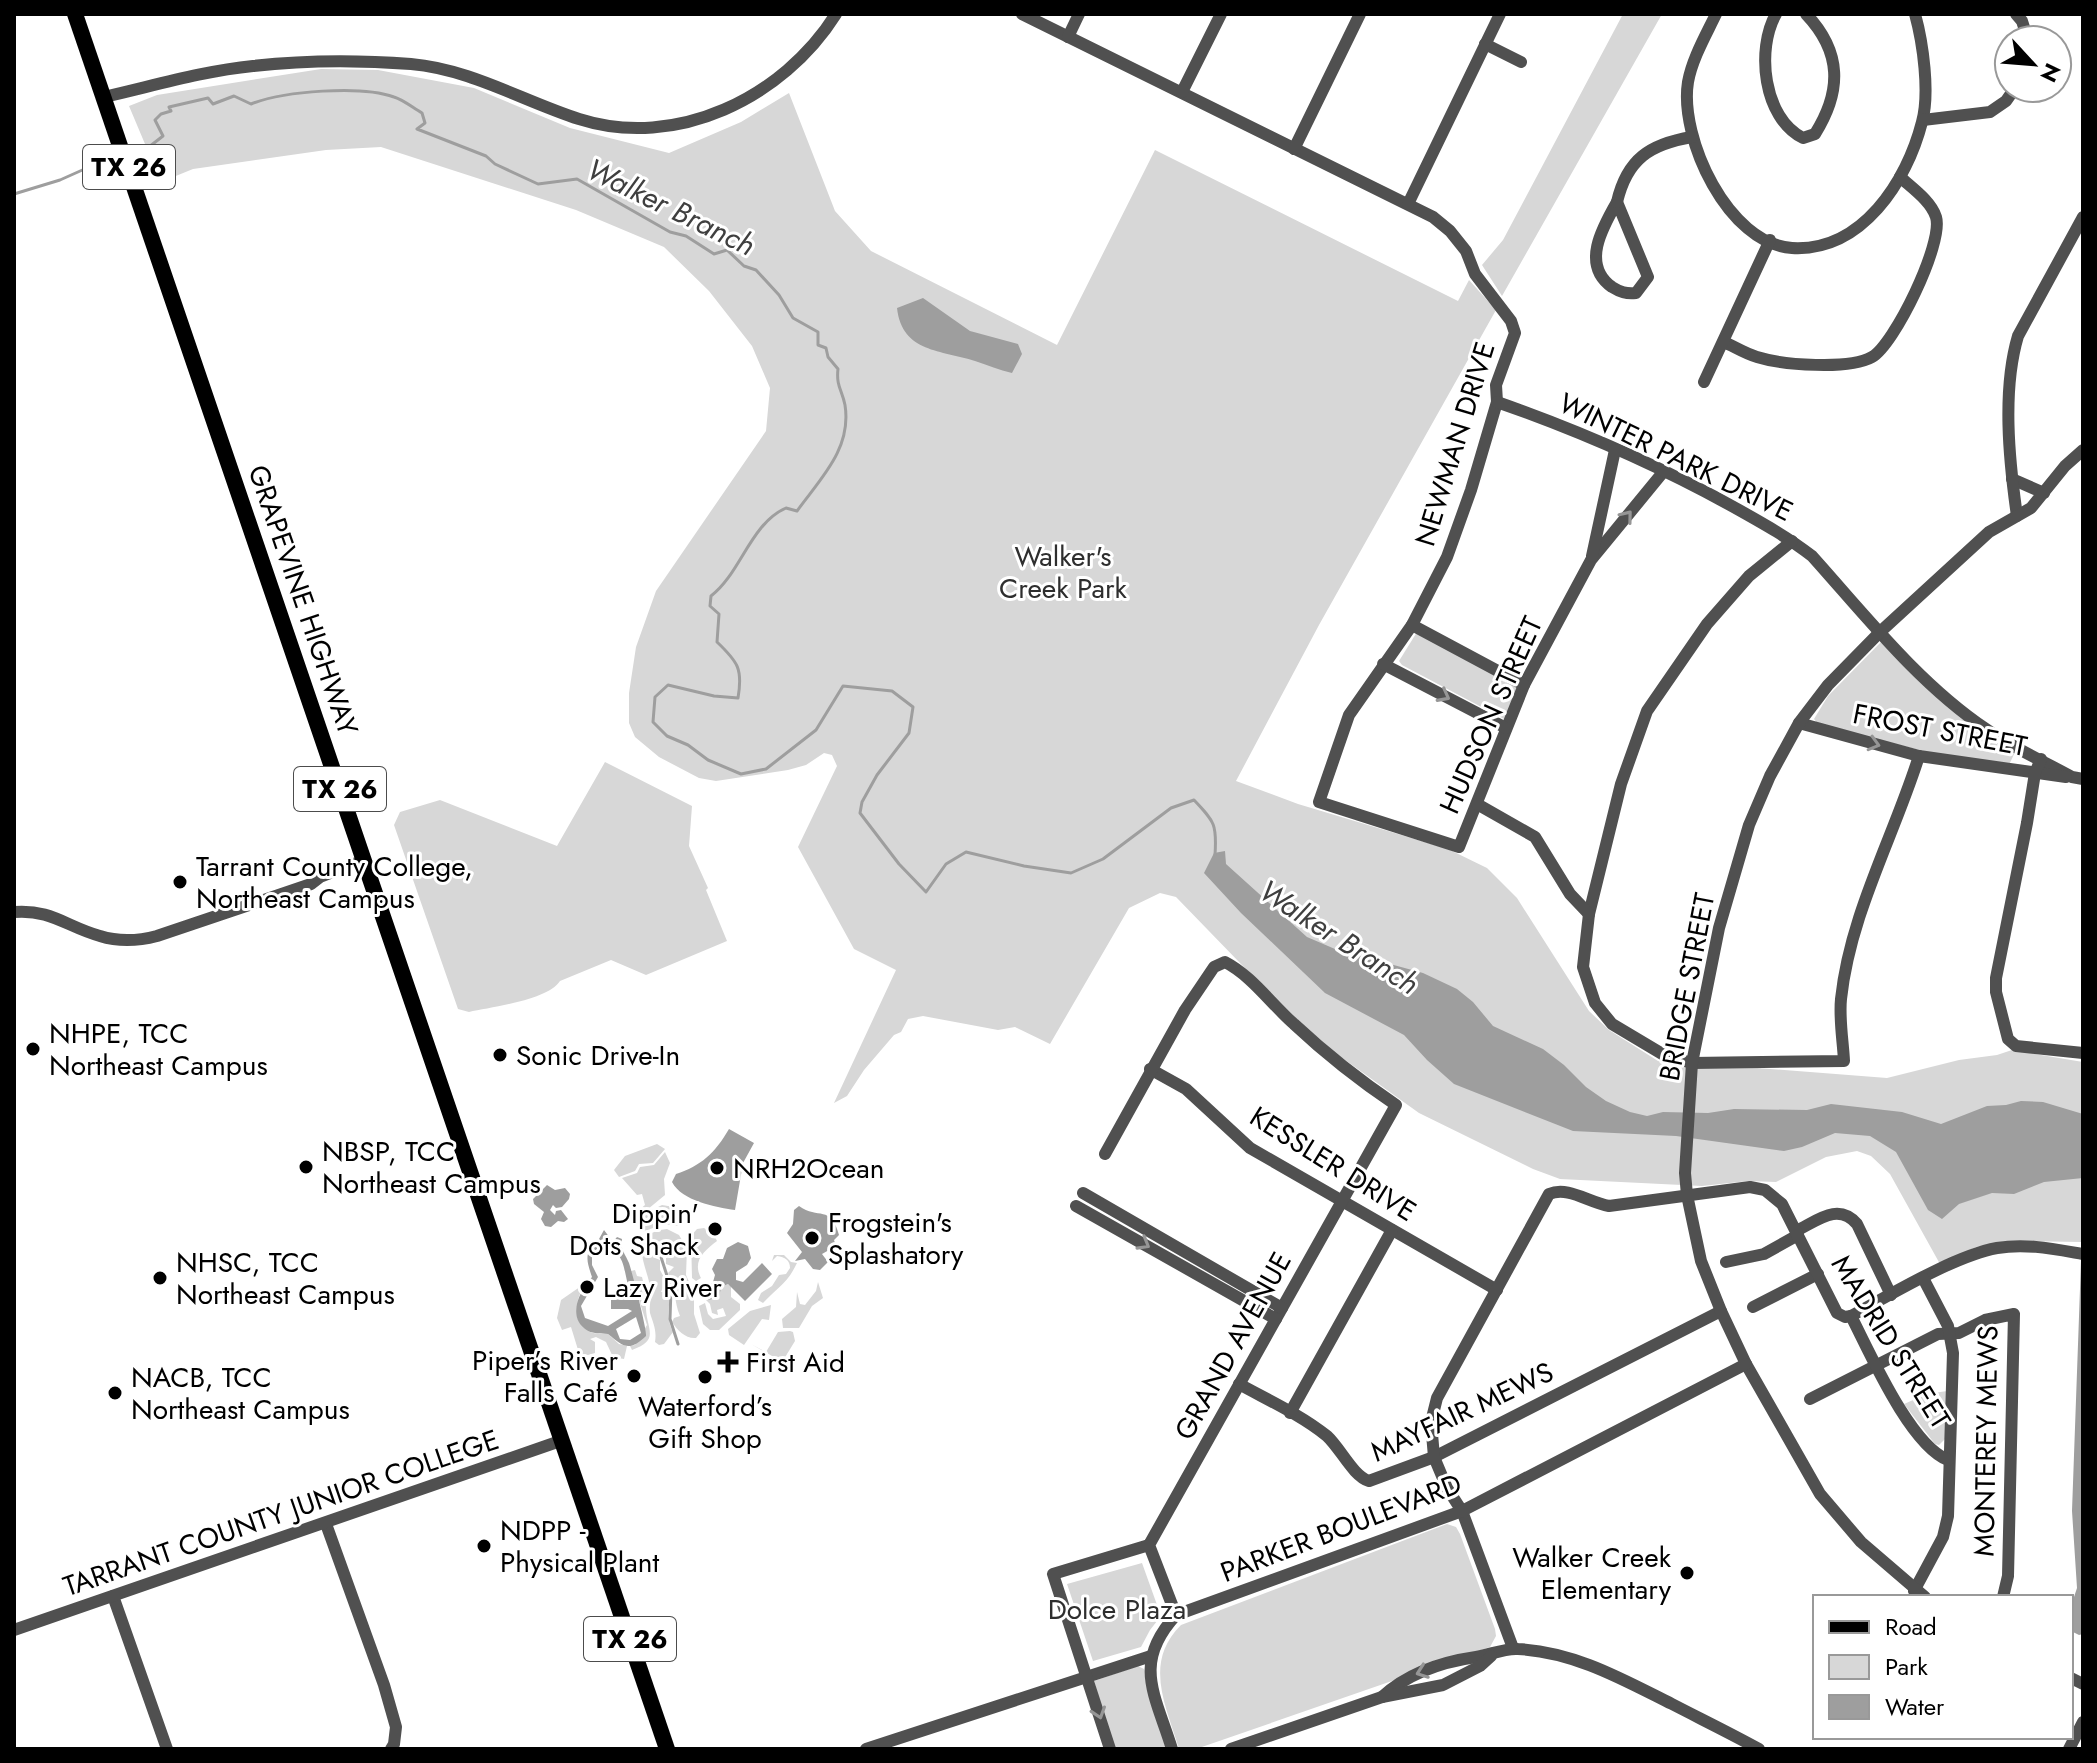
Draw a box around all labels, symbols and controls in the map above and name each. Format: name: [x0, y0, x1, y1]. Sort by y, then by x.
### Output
north arrow: [1993, 24, 2073, 104]
text: N: [2033, 58, 2069, 88]
road number: TX 26: [83, 145, 175, 189]
water label: Walker Branch: [579, 148, 763, 266]
street label: NEWMAN DRIVE: [1404, 337, 1506, 551]
street label: WINTER PARK DRIVE: [1552, 382, 1800, 532]
street label: GRAPEVINE HIGHWAY: [238, 459, 369, 741]
one-way arrow: [1617, 511, 1632, 525]
park label: Walker's Creek Park: [999, 536, 1128, 609]
street label: HUDSON STREET: [1429, 610, 1553, 820]
one-way arrow: [1436, 687, 1451, 702]
street label: FROST STREET: [1849, 693, 2031, 767]
one-way arrow: [1867, 734, 1881, 751]
road number: TX 26: [294, 767, 386, 811]
place label: Tarrant County College, Northeast Campus: [196, 846, 473, 919]
water label: Walker Branch: [1251, 869, 1427, 1005]
marker: Tarrant County College, Northeast Campus: [171, 873, 189, 891]
street label: BRIDGE STREET: [1649, 890, 1725, 1084]
place label: NHPE, TCC Northeast Campus: [49, 1013, 268, 1086]
place label: Sonic Drive-In: [516, 1035, 680, 1076]
marker: NHPE, TCC Northeast Campus: [24, 1040, 42, 1058]
marker: Sonic Drive-In: [491, 1046, 509, 1064]
street label: KESSLER DRIVE: [1242, 1096, 1424, 1232]
place label: NBSP, TCC Northeast Campus: [322, 1131, 541, 1204]
place label: NRH2Ocean: [733, 1148, 884, 1189]
marker: NBSP, TCC Northeast Campus: [297, 1158, 315, 1176]
marker: NRH2Ocean: [708, 1159, 726, 1177]
place label: Dippin' Dots Shack: [569, 1193, 700, 1266]
place label: Frogstein's Splashatory: [828, 1202, 964, 1275]
marker: Dippin' Dots Shack: [706, 1220, 724, 1238]
marker: Frogstein's Splashatory: [803, 1229, 821, 1247]
one-way arrow: [1135, 1235, 1150, 1250]
place label: NHSC, TCC Northeast Campus: [176, 1242, 395, 1315]
street label: GRAND AVENUE: [1164, 1245, 1302, 1447]
street label: MADRID STREET: [1821, 1247, 1961, 1437]
place label: Lazy River: [603, 1267, 722, 1308]
marker: NHSC, TCC Northeast Campus: [151, 1269, 169, 1287]
marker: Lazy River: [578, 1278, 596, 1296]
street label: MONTEREY MEWS: [1963, 1325, 2009, 1557]
place label: Piper’s River Falls Café: [472, 1340, 618, 1413]
place label: First Aid: [746, 1342, 845, 1383]
marker: First Aid: [717, 1351, 739, 1373]
street label: MAYFAIR MEWS: [1364, 1352, 1560, 1472]
place label: NACB, TCC Northeast Campus: [131, 1357, 350, 1430]
marker: Piper’s River Falls Café: [625, 1367, 643, 1385]
marker: Waterford’s Gift Shop: [696, 1368, 714, 1386]
marker: NACB, TCC Northeast Campus: [106, 1384, 124, 1402]
place label: Waterford’s Gift Shop: [638, 1386, 772, 1459]
street label: TARRANT COUNTY JUNIOR COLLEGE: [58, 1419, 504, 1607]
street label: PARKER BOULEVARD: [1215, 1463, 1467, 1593]
place label: NDPP - Physical Plant: [500, 1510, 659, 1583]
marker: NDPP - Physical Plant: [475, 1537, 493, 1555]
place label: Walker Creek Elementary: [1512, 1537, 1672, 1610]
marker: Walker Creek Elementary: [1678, 1564, 1696, 1582]
park label: Dolce Plaza: [1048, 1589, 1186, 1630]
legend: [1813, 1595, 2073, 1739]
text: Road: [1885, 1609, 1937, 1644]
road number: TX 26: [584, 1617, 676, 1661]
text: Park: [1885, 1649, 1928, 1684]
one-way arrow: [1416, 1662, 1430, 1679]
text: Water: [1885, 1689, 1945, 1724]
one-way arrow: [1090, 1706, 1106, 1719]

